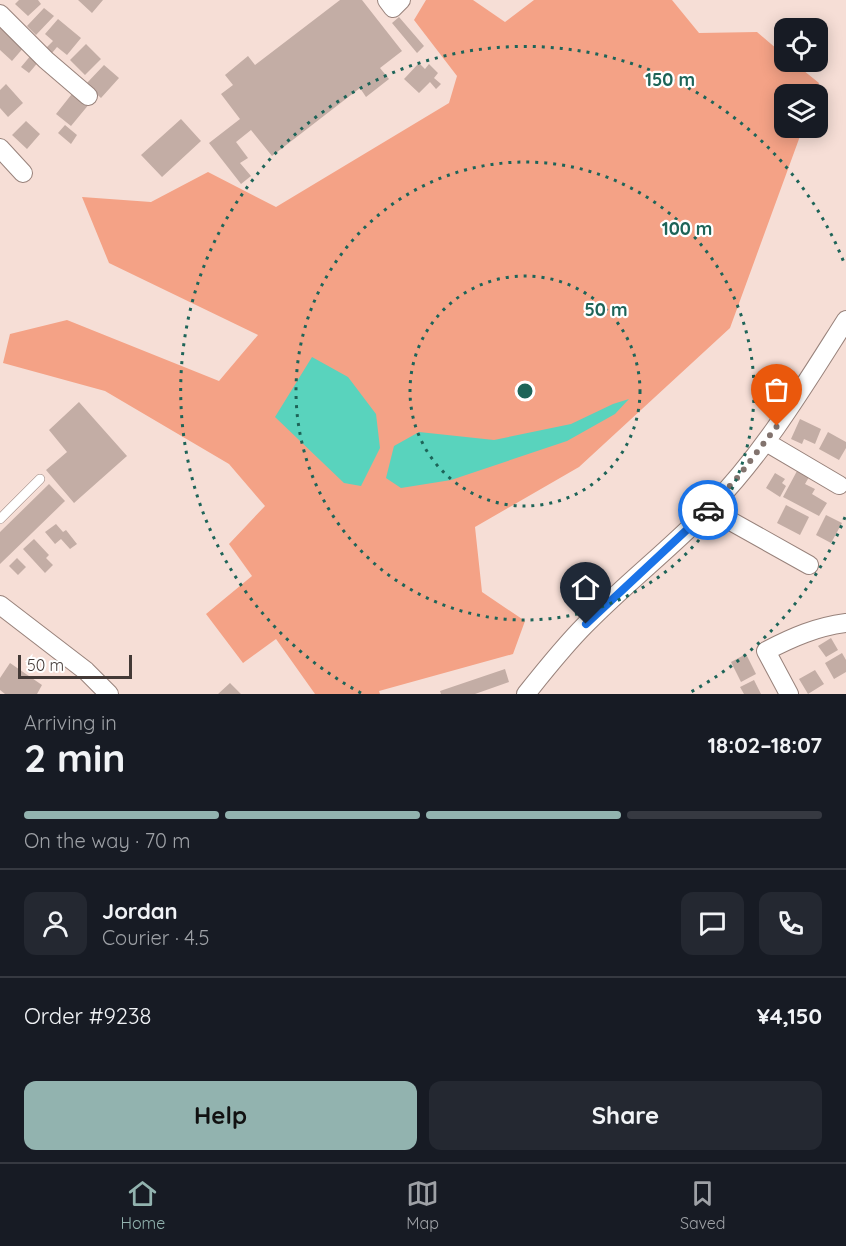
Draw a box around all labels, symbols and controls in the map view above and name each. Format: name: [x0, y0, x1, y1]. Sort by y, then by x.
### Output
map controls: [774, 18, 828, 138]
button: locate: [774, 18, 828, 72]
text: 150 m: [645, 68, 695, 91]
button: layers: [774, 84, 828, 138]
text: 100 m: [662, 217, 712, 240]
text: 50 m: [584, 298, 628, 321]
pin: [751, 364, 802, 426]
icon: bag: [760, 373, 793, 406]
centre of rings: [515, 381, 535, 401]
courier: [678, 480, 738, 540]
icon: car: [692, 494, 725, 527]
pin: [560, 562, 611, 624]
icon: home: [569, 571, 602, 604]
scale bar: [18, 652, 132, 680]
text: 50 m: [27, 655, 64, 675]
text: Arriving in: [24, 710, 117, 735]
text: 18:02–18:07: [708, 731, 822, 759]
text: 2 min: [24, 733, 126, 782]
text: On the way · 70 m: [24, 828, 191, 853]
button: person: [24, 892, 87, 955]
button: chat: [681, 892, 744, 955]
button: phone: [759, 892, 822, 955]
text: Jordan: [102, 897, 178, 925]
text: Courier · 4.5: [102, 925, 209, 950]
text: Order #9238: [24, 1002, 151, 1030]
text: ¥4,150: [757, 1002, 822, 1030]
button: Help: [24, 1081, 417, 1150]
button: Share: [429, 1081, 822, 1150]
tab: Home: [120, 1177, 165, 1233]
tab: Map: [406, 1177, 439, 1233]
tab: Saved: [680, 1177, 726, 1233]

